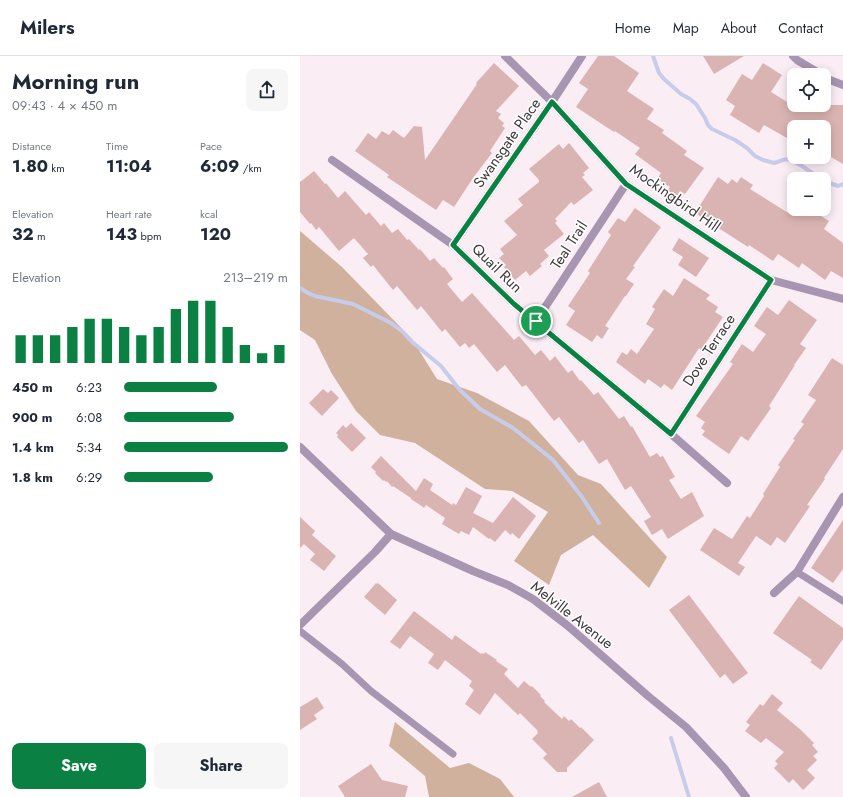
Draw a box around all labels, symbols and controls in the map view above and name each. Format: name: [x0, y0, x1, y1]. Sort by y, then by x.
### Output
text: Milers: [20, 14, 75, 41]
text: Home: [615, 18, 651, 38]
text: Map: [673, 18, 699, 38]
text: About: [721, 18, 756, 38]
text: Contact: [778, 18, 823, 38]
text: Morning run: [12, 65, 139, 97]
map controls: [787, 68, 831, 216]
button: locate: [787, 68, 831, 112]
button: share: [246, 69, 288, 111]
street label: Swansgate Place: [468, 93, 546, 192]
text: 09:43 · 4 × 450 m: [12, 96, 117, 115]
button: +: [787, 120, 831, 164]
text: Distance: [12, 138, 51, 154]
text: Time: [106, 138, 128, 154]
text: Pace: [200, 138, 222, 154]
text: 1.80: [12, 154, 48, 178]
text: 11:04: [106, 154, 152, 178]
text: 6:09: [200, 154, 239, 178]
street label: Mockingbird Hill: [625, 158, 725, 238]
text: km: [48, 160, 65, 176]
text: /km: [239, 160, 262, 176]
button: −: [787, 172, 831, 216]
text: Elevation: [12, 206, 54, 222]
text: Heart rate: [106, 206, 152, 222]
text: kcal: [200, 206, 218, 222]
street label: Teal Trail: [545, 216, 593, 274]
text: 32: [12, 222, 34, 246]
text: 143: [106, 222, 137, 246]
text: 120: [200, 222, 231, 246]
text: m: [34, 228, 46, 244]
text: bpm: [137, 228, 162, 244]
street label: Quail Run: [467, 238, 527, 298]
text: Elevation: [12, 268, 61, 287]
text: 213–219 m: [223, 268, 288, 287]
pin: [519, 304, 553, 338]
street label: Dove Terrace: [677, 309, 741, 391]
icon: arrive: [525, 310, 547, 332]
text: 450 m: [12, 378, 53, 397]
text: 6:23: [76, 378, 102, 397]
text: 900 m: [12, 408, 52, 427]
text: 6:08: [76, 408, 102, 427]
text: 1.4 km: [12, 438, 54, 457]
text: 5:34: [76, 438, 102, 457]
text: 1.8 km: [12, 468, 53, 487]
text: 6:29: [76, 468, 102, 487]
street label: Melville Avenue: [526, 576, 618, 655]
button: Save: [12, 743, 146, 789]
button: Share: [154, 743, 288, 789]

